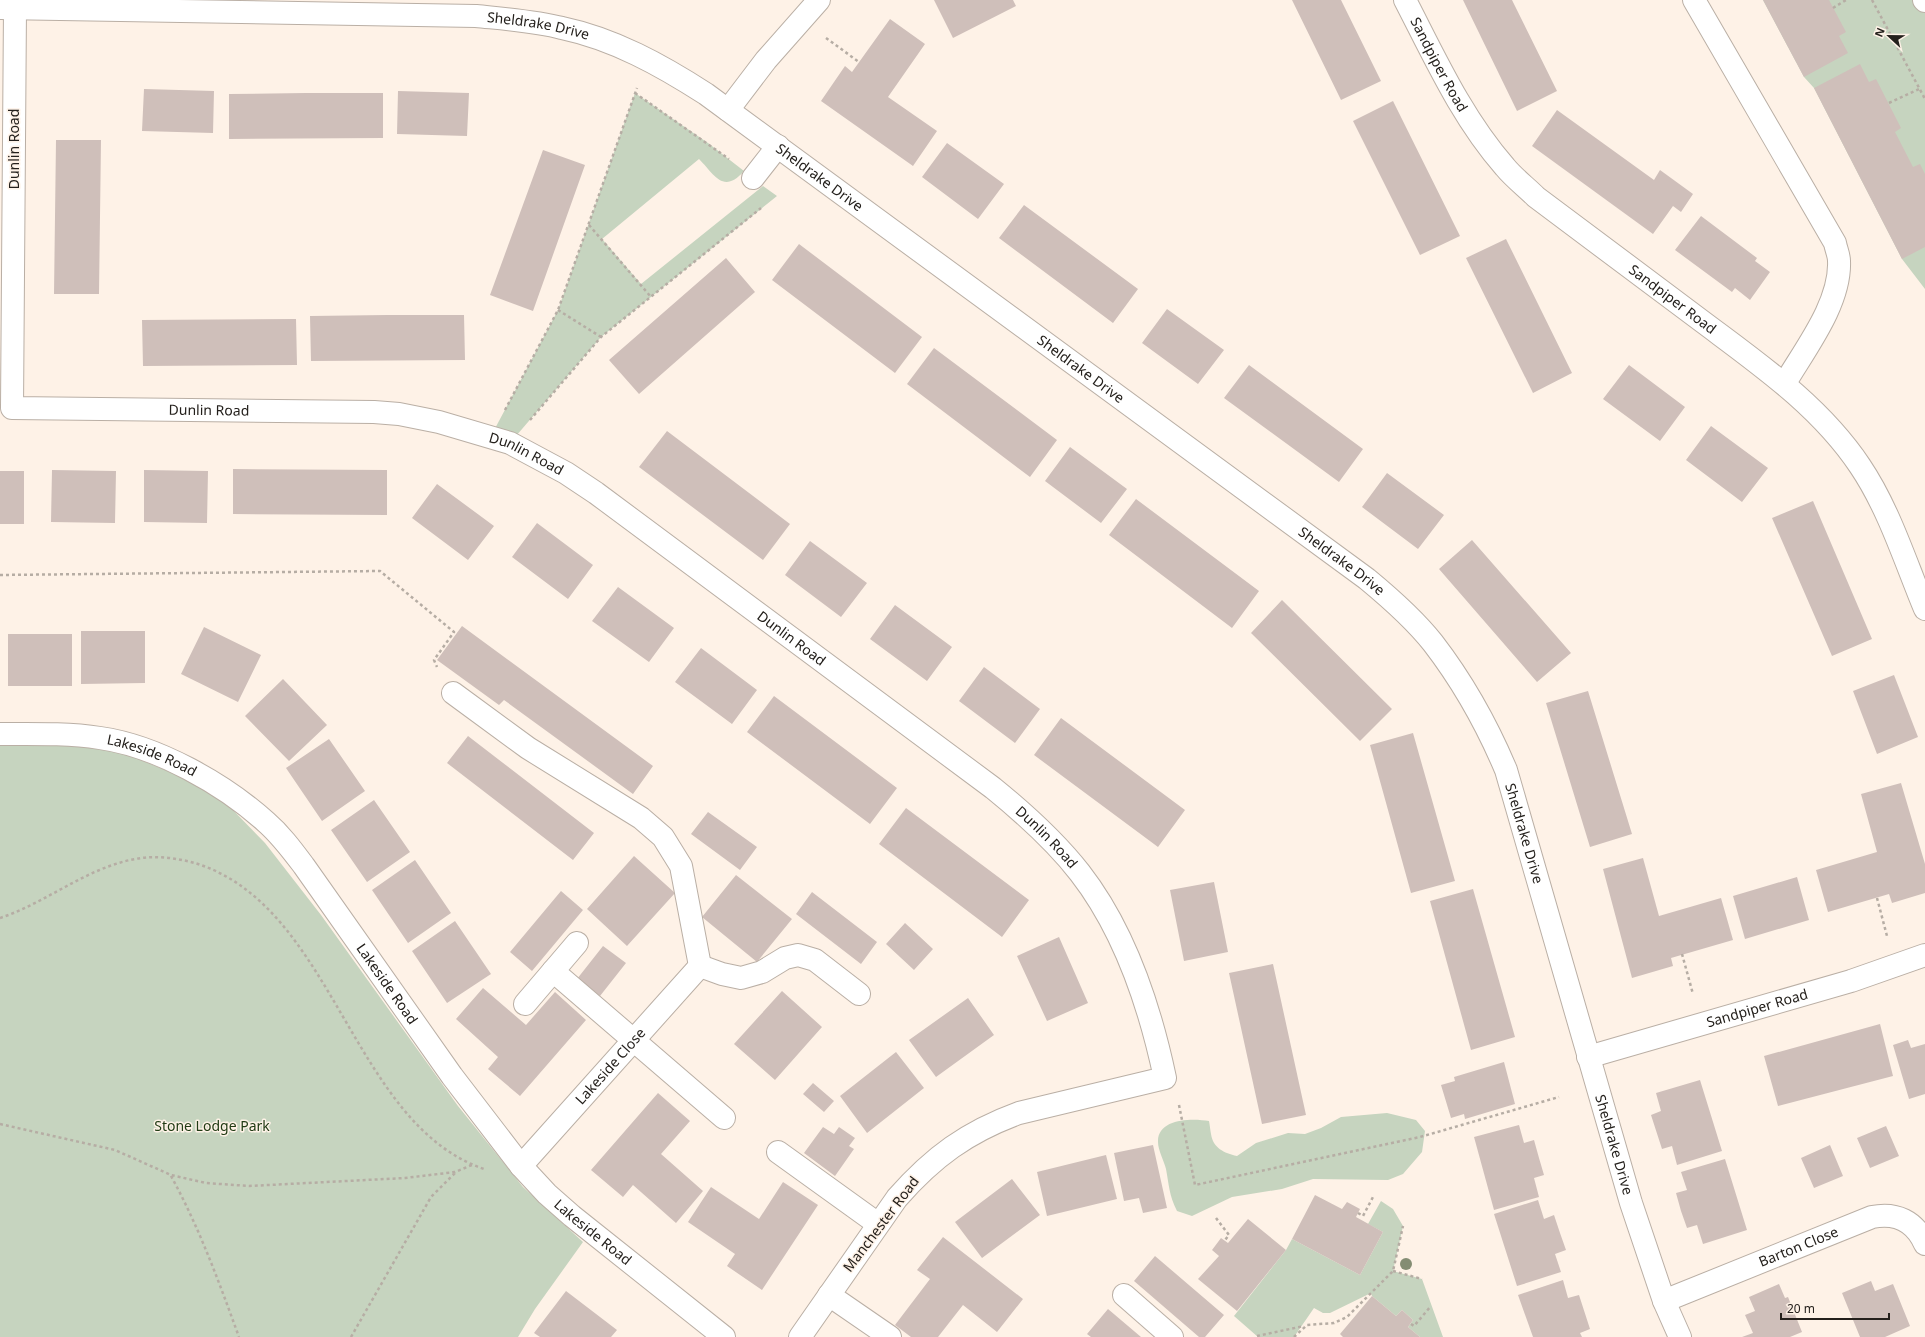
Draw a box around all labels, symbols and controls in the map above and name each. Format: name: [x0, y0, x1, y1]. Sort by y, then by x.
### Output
street label: Sheldrake Drive: [486, 7, 592, 44]
street label: Sandpiper Road: [1406, 14, 1473, 115]
north arrow: [1869, 16, 1909, 56]
text: N: [1871, 25, 1888, 39]
street label: Dunlin Road: [4, 109, 23, 189]
street label: Sheldrake Drive: [772, 139, 867, 215]
street label: Sandpiper Road: [1625, 260, 1720, 338]
street label: Sheldrake Drive: [1034, 330, 1128, 407]
street label: Dunlin Road: [168, 400, 249, 420]
street label: Dunlin Road: [487, 427, 567, 479]
street label: Sheldrake Drive: [1295, 522, 1389, 599]
street label: Dunlin Road: [754, 606, 830, 670]
street label: Lakeside Road: [105, 729, 200, 780]
street label: Sheldrake Drive: [1501, 781, 1548, 886]
street label: Dunlin Road: [1012, 801, 1082, 872]
street label: Lakeside Road: [352, 939, 423, 1028]
street label: Sandpiper Road: [1704, 984, 1810, 1031]
street label: Lakeside Close: [571, 1023, 649, 1108]
street label: Sheldrake Drive: [1591, 1092, 1638, 1197]
park label: Stone Lodge Park: [154, 1116, 270, 1135]
street label: Manchester Road: [838, 1172, 923, 1275]
street label: Lakeside Road: [550, 1195, 636, 1269]
street label: Barton Close: [1756, 1222, 1841, 1271]
scale bar: [1781, 1295, 1889, 1321]
text: 20 m: [1787, 1300, 1815, 1317]

